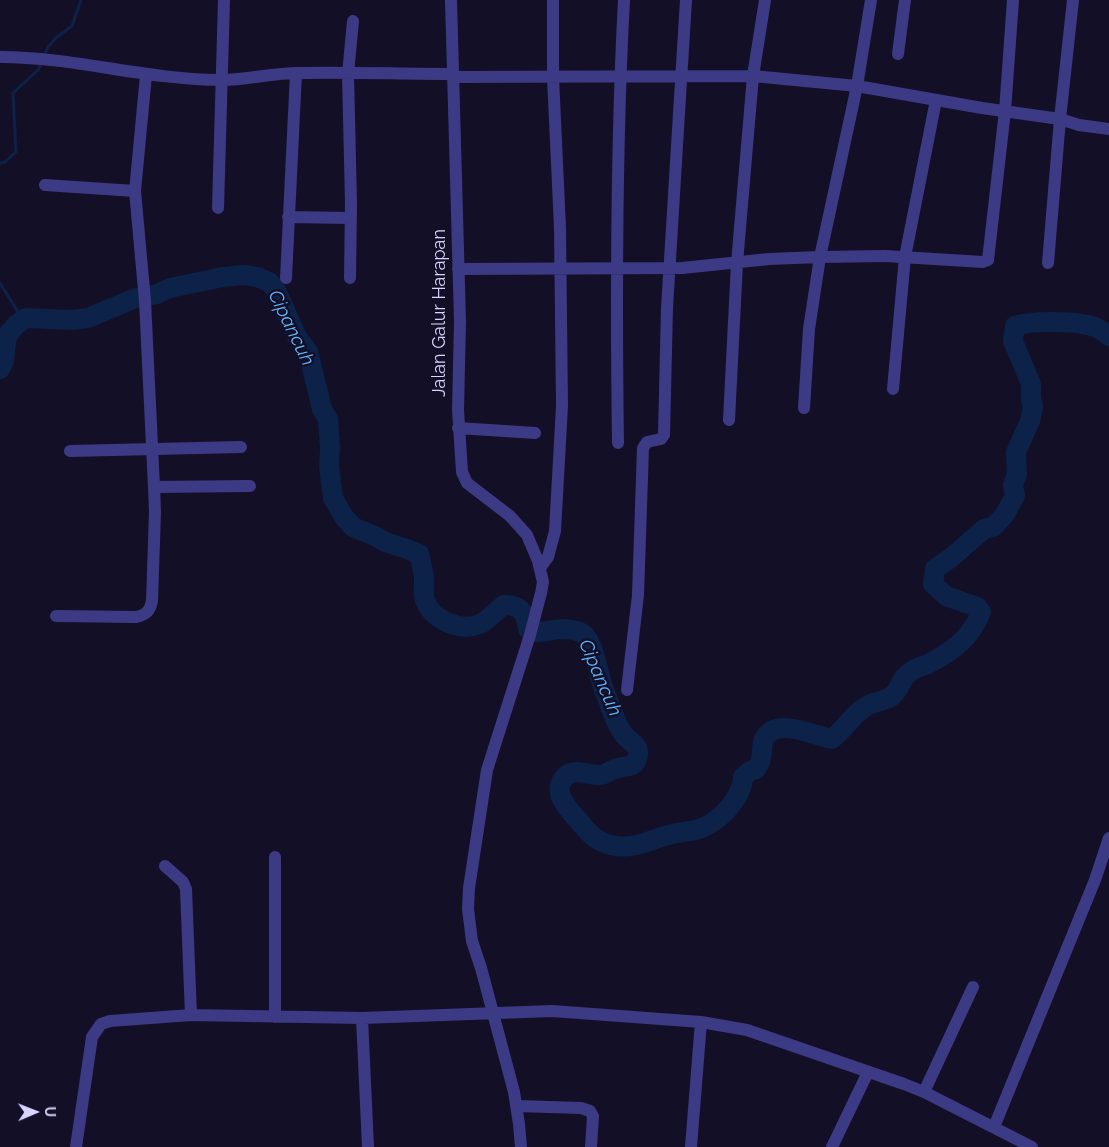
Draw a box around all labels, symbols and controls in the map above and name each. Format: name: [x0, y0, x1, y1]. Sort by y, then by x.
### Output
street label: Jalan Galur Harapan: [429, 229, 451, 397]
water label: Cipancuh: [263, 287, 319, 369]
water label: Cipancuh: [574, 636, 626, 720]
north arrow: [10, 1087, 60, 1137]
text: U: [42, 1106, 58, 1117]

